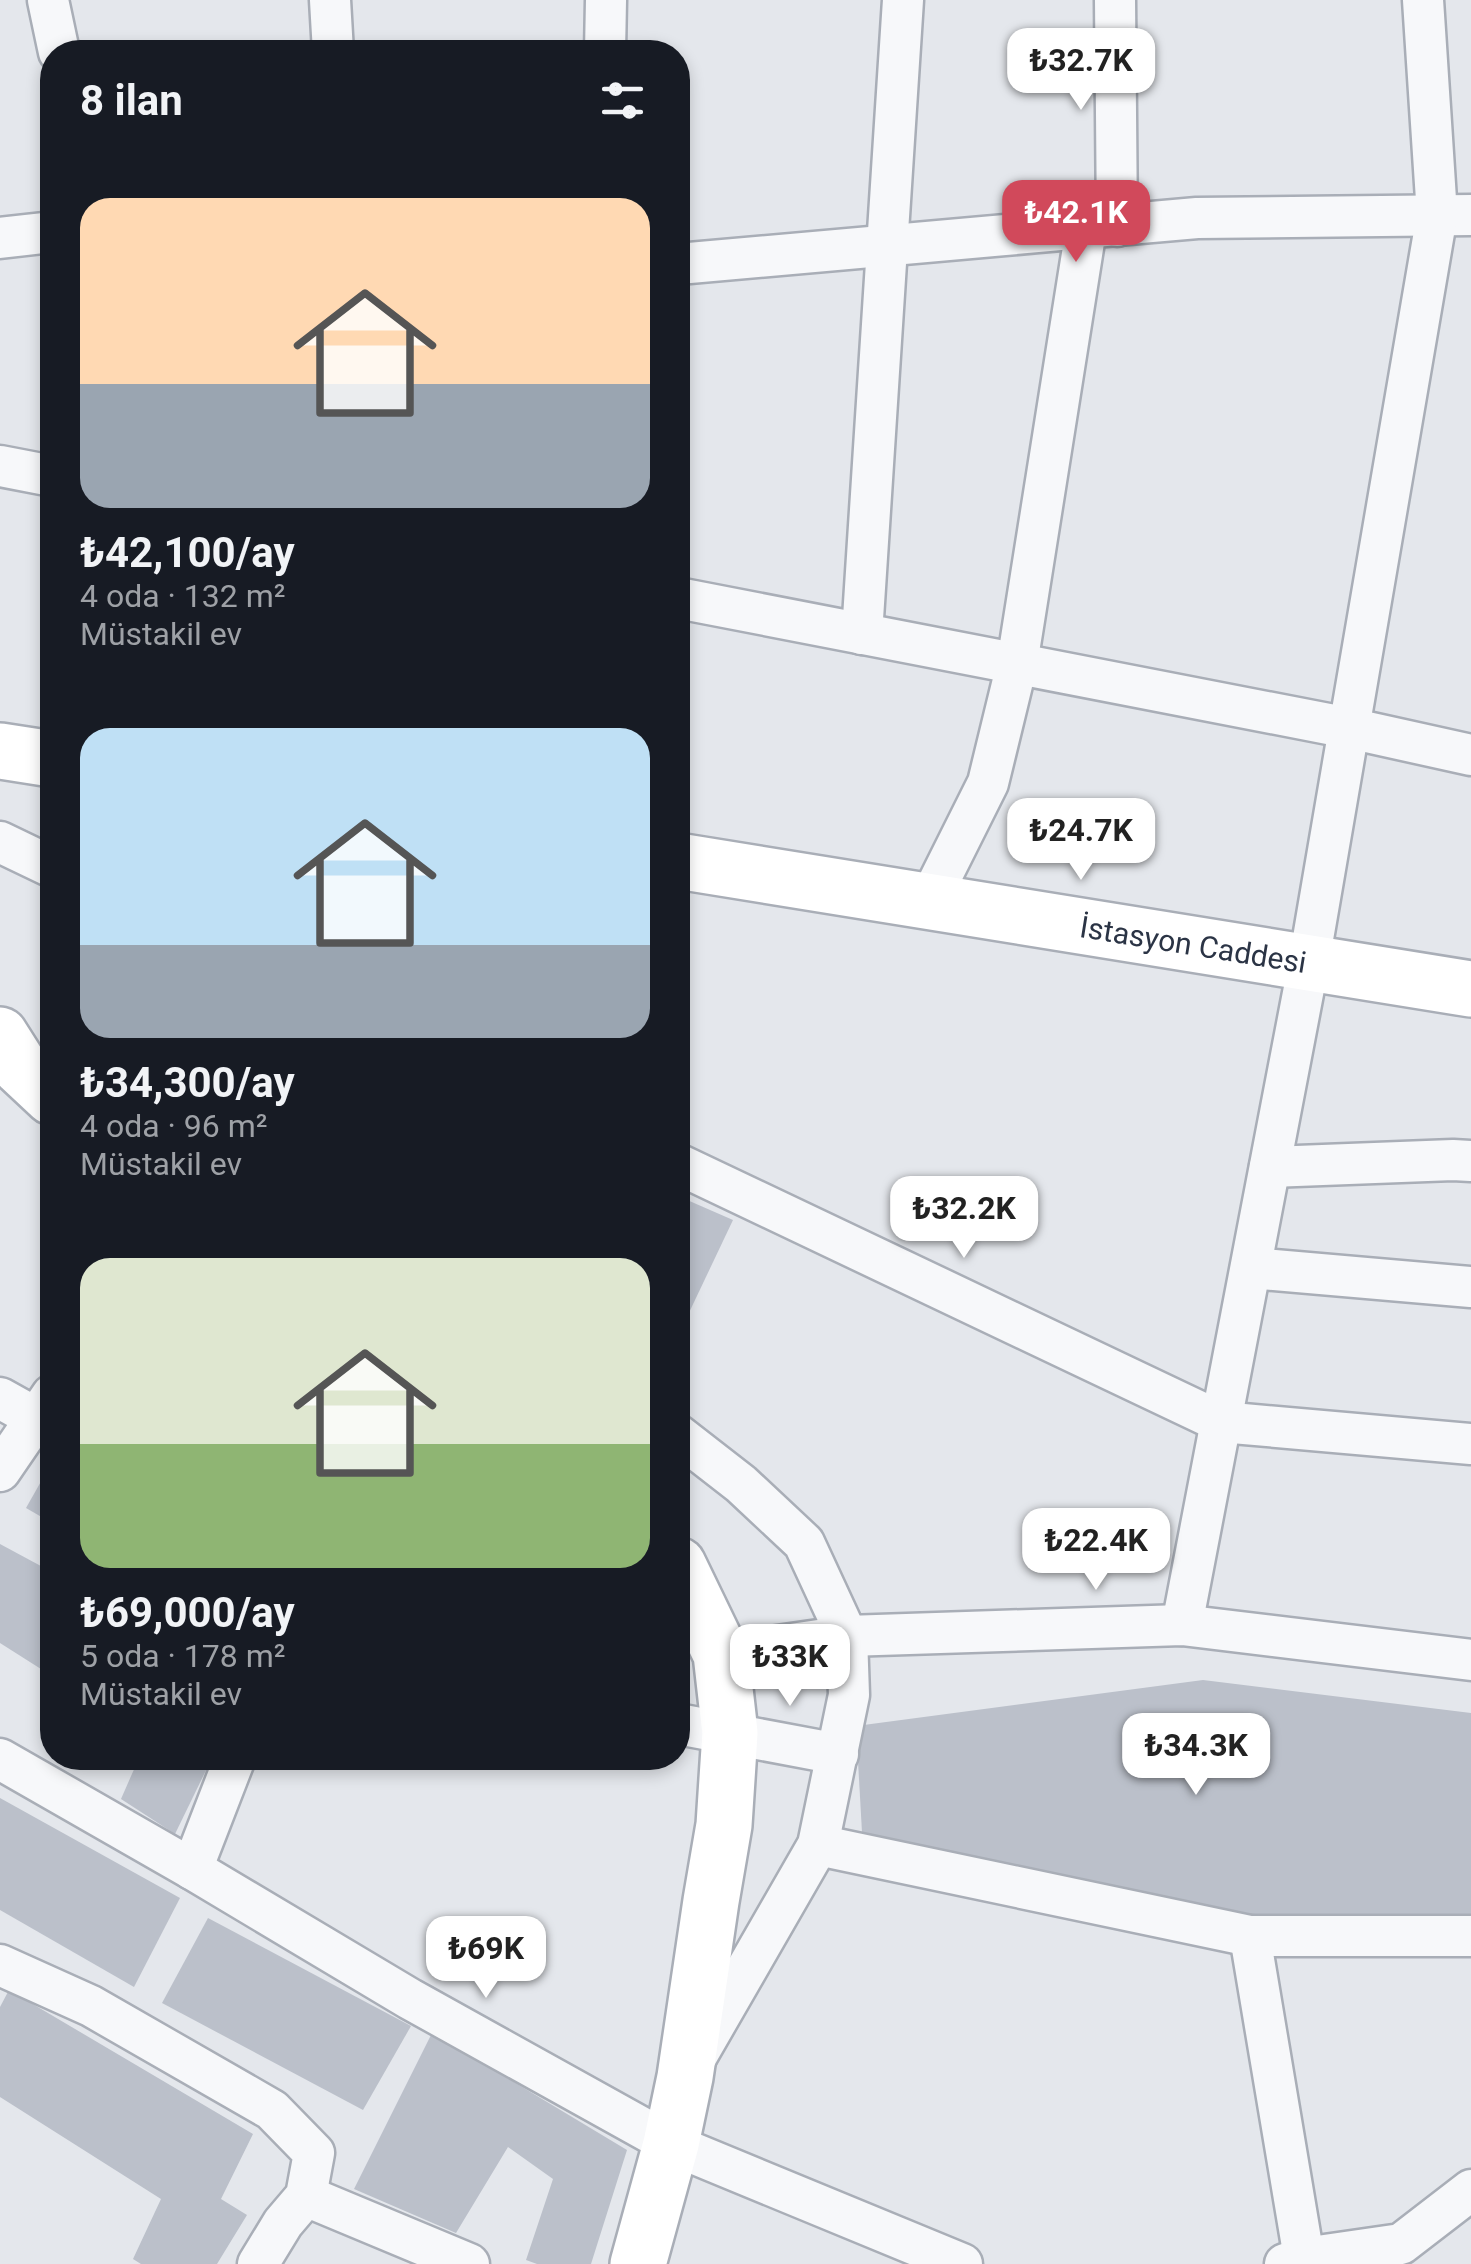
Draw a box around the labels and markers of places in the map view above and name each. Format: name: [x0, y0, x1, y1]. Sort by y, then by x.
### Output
pin: ₺32.7K: [1000, 28, 1162, 113]
pin: ₺42.1K: [995, 180, 1157, 265]
pin: ₺24.7K: [1000, 798, 1162, 883]
pin: ₺32.2K: [883, 1176, 1045, 1261]
pin: ₺22.4K: [1015, 1508, 1177, 1593]
pin: ₺33K: [731, 1624, 849, 1709]
pin: ₺34.3K: [1115, 1713, 1277, 1798]
pin: ₺69K: [427, 1916, 545, 2001]

